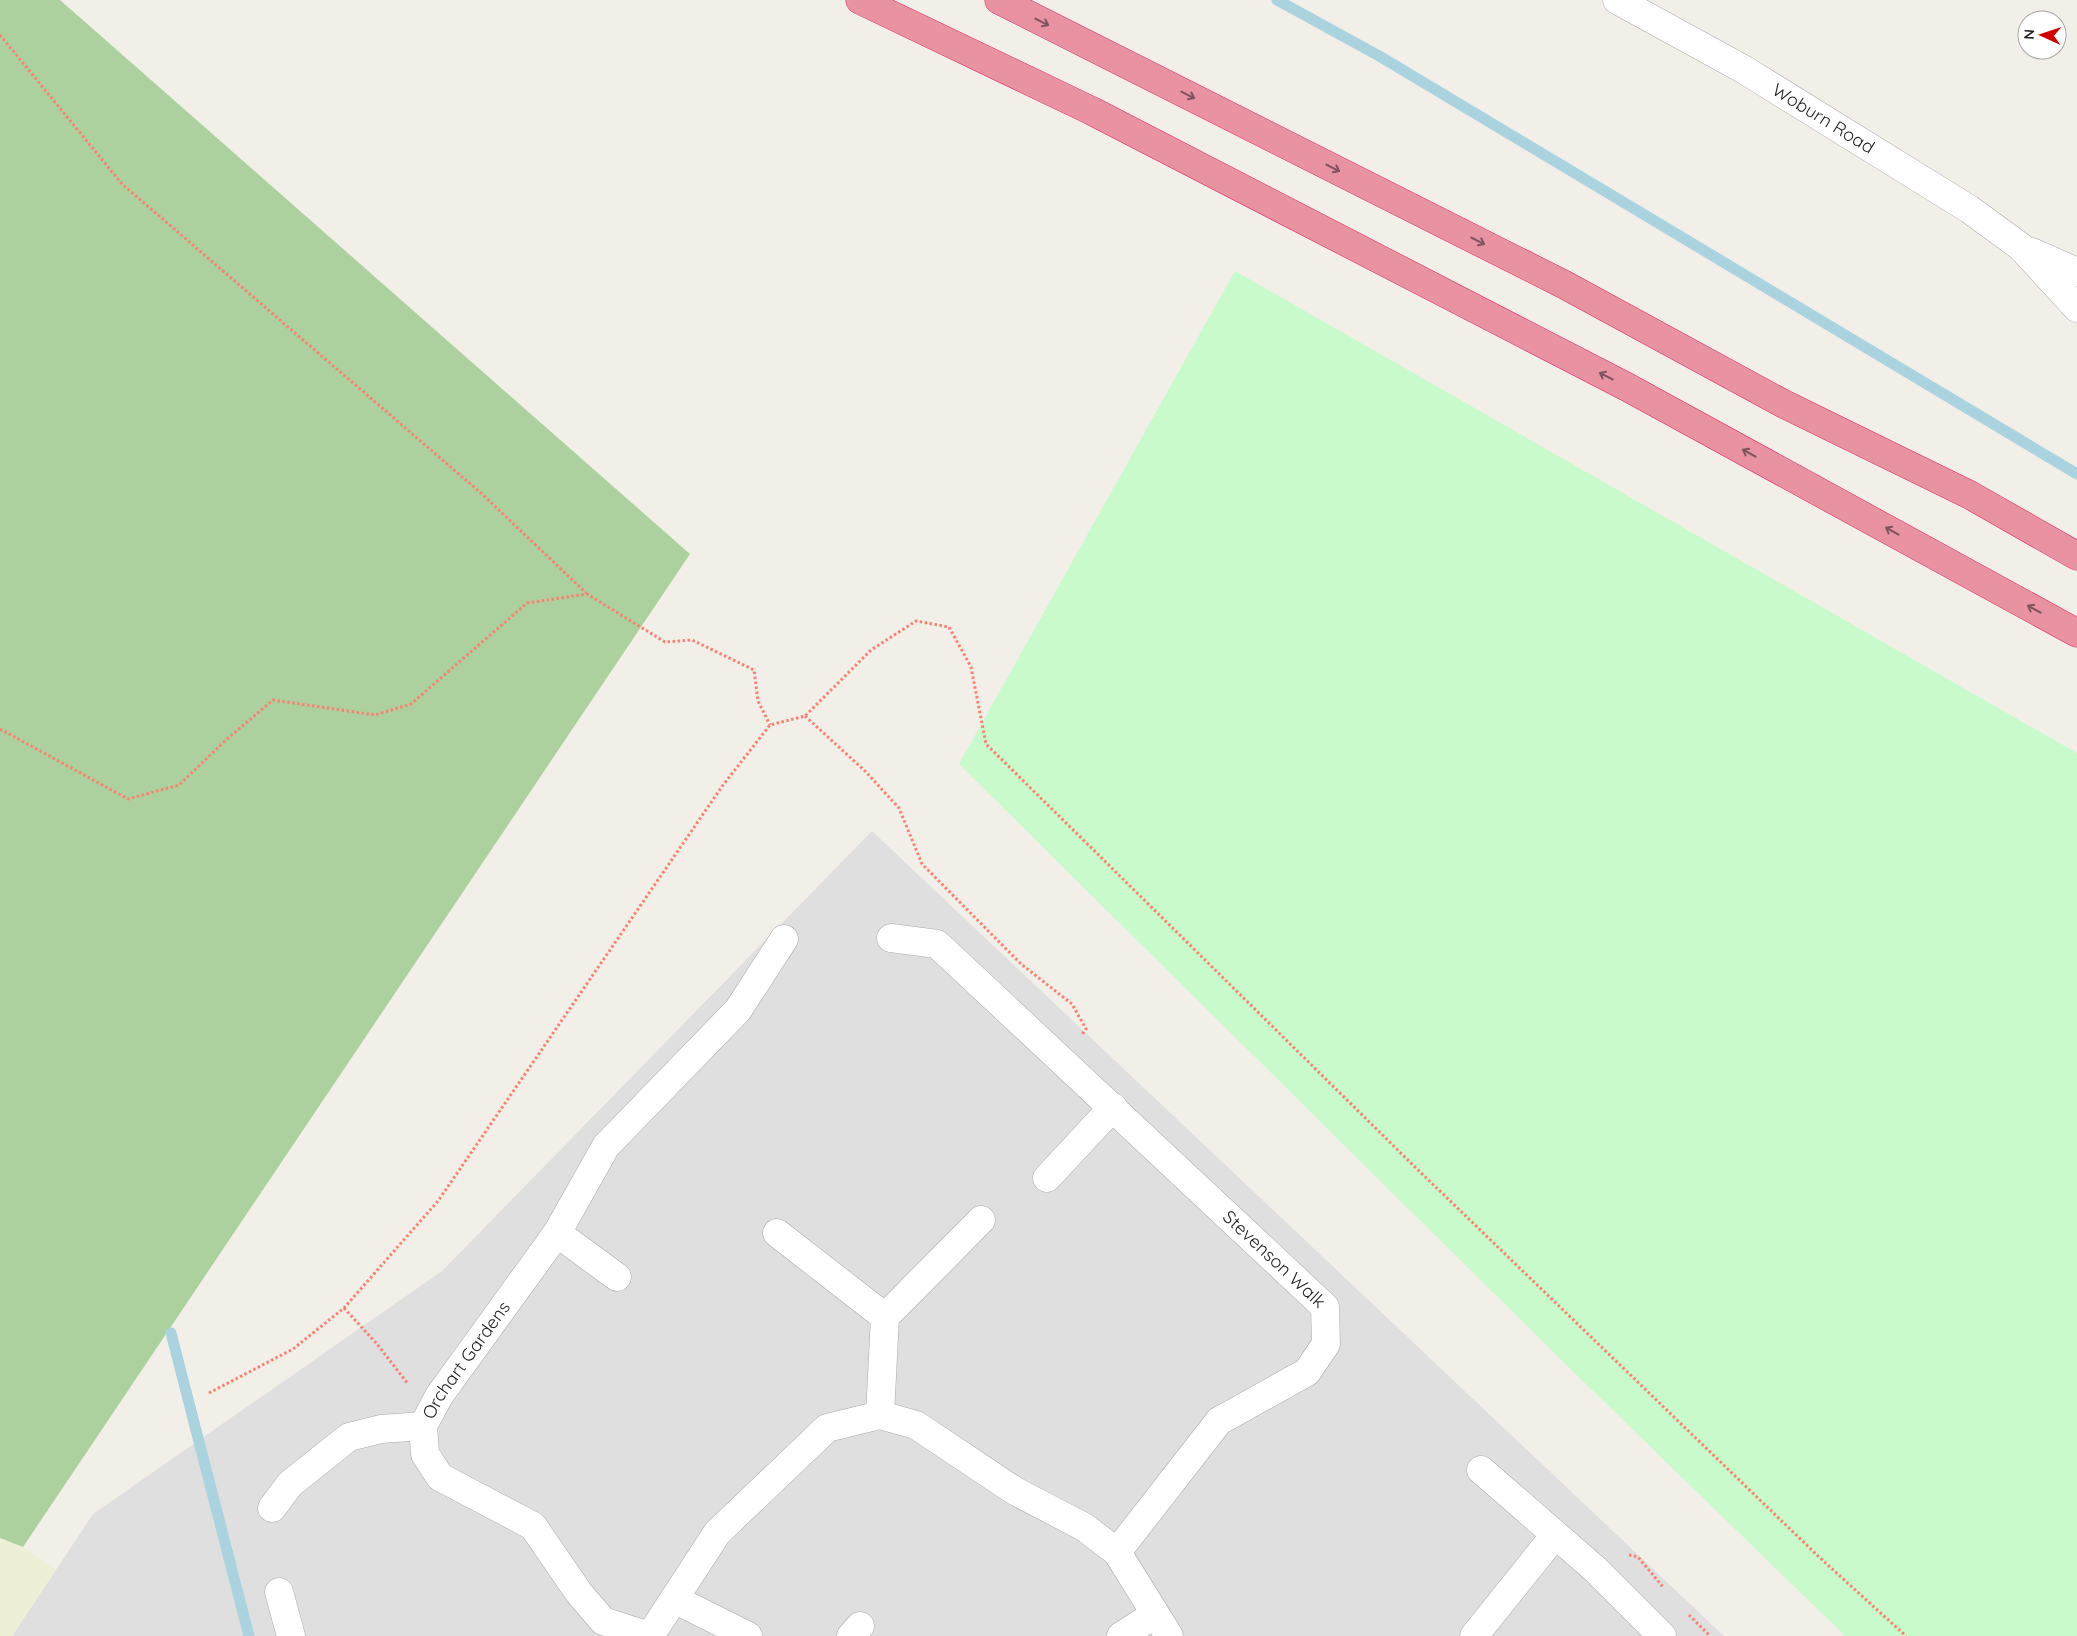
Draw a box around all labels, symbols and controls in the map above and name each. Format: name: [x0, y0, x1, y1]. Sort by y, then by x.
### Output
north arrow: [2017, 10, 2067, 60]
one-way arrow: [1035, 17, 1050, 27]
text: N: [2020, 29, 2038, 40]
street label: Woburn Road: [1768, 78, 1879, 159]
one-way arrow: [1180, 90, 1195, 100]
one-way arrow: [1325, 163, 1340, 173]
one-way arrow: [1470, 237, 1485, 246]
one-way arrow: [1599, 371, 1614, 380]
one-way arrow: [1742, 448, 1757, 458]
one-way arrow: [1885, 526, 1899, 536]
one-way arrow: [2027, 604, 2042, 614]
street label: Stevenson Walk: [1218, 1205, 1331, 1313]
street label: Orchart Gardens: [417, 1296, 515, 1423]

